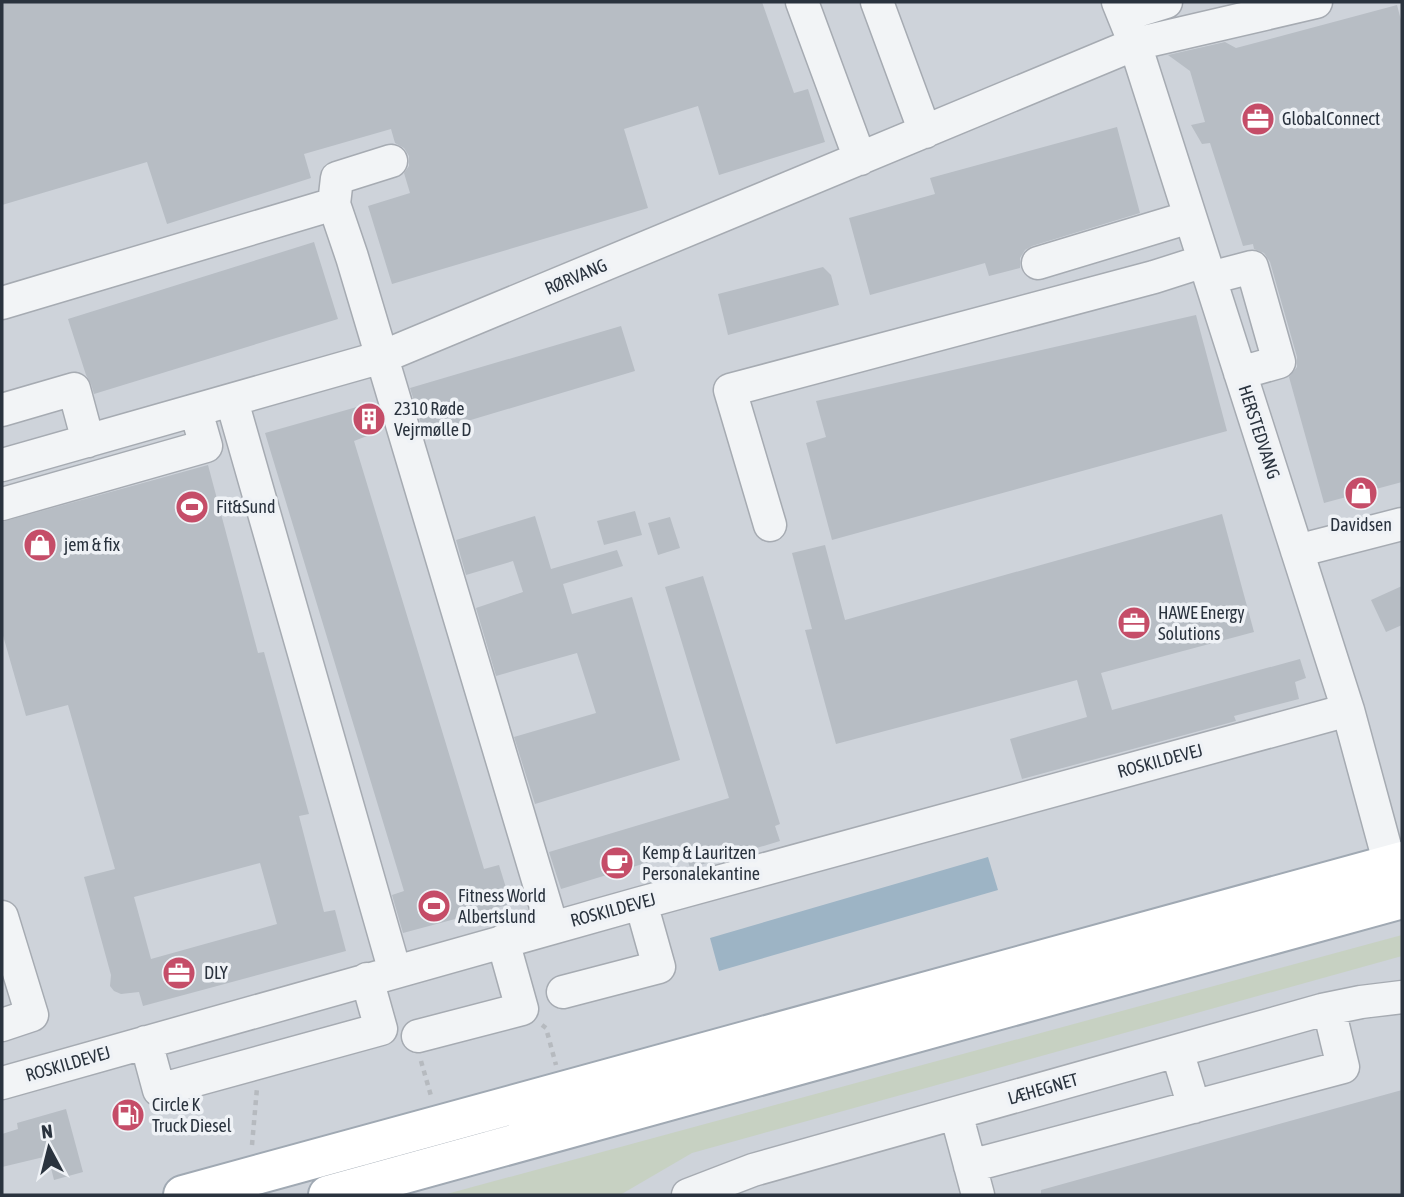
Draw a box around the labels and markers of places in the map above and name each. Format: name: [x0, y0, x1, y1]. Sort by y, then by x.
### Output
office icon: GlobalConnect: [1239, 100, 1277, 138]
place label: GlobalConnect: [1282, 108, 1380, 129]
place label: 2310 Røde Vejrmølle D: [394, 398, 471, 440]
building icon: 2310 Røde Vejrmølle D: [350, 400, 388, 438]
shop icon: Davidsen: [1342, 474, 1380, 512]
sports icon: Fit&Sund: [173, 488, 211, 526]
place label: Fit&Sund: [216, 496, 275, 517]
place label: Davidsen: [1330, 514, 1392, 535]
shop icon: jem & fix: [21, 526, 59, 564]
place label: jem & fix: [63, 534, 120, 555]
place label: HAWE Energy Solutions: [1158, 602, 1245, 644]
office icon: HAWE Energy Solutions: [1115, 604, 1153, 642]
place label: Kemp & Lauritzen Personalekantine: [642, 842, 760, 884]
cafe icon: Kemp & Lauritzen Personalekantine: [598, 844, 636, 882]
place label: Fitness World Albertslund: [458, 885, 546, 927]
sports icon: Fitness World Albertslund: [415, 887, 453, 925]
office icon: DLY: [160, 954, 198, 992]
place label: DLY: [204, 962, 228, 983]
place label: Circle K Truck Diesel: [152, 1094, 232, 1136]
fuel station icon: Circle K Truck Diesel: [109, 1096, 147, 1134]

